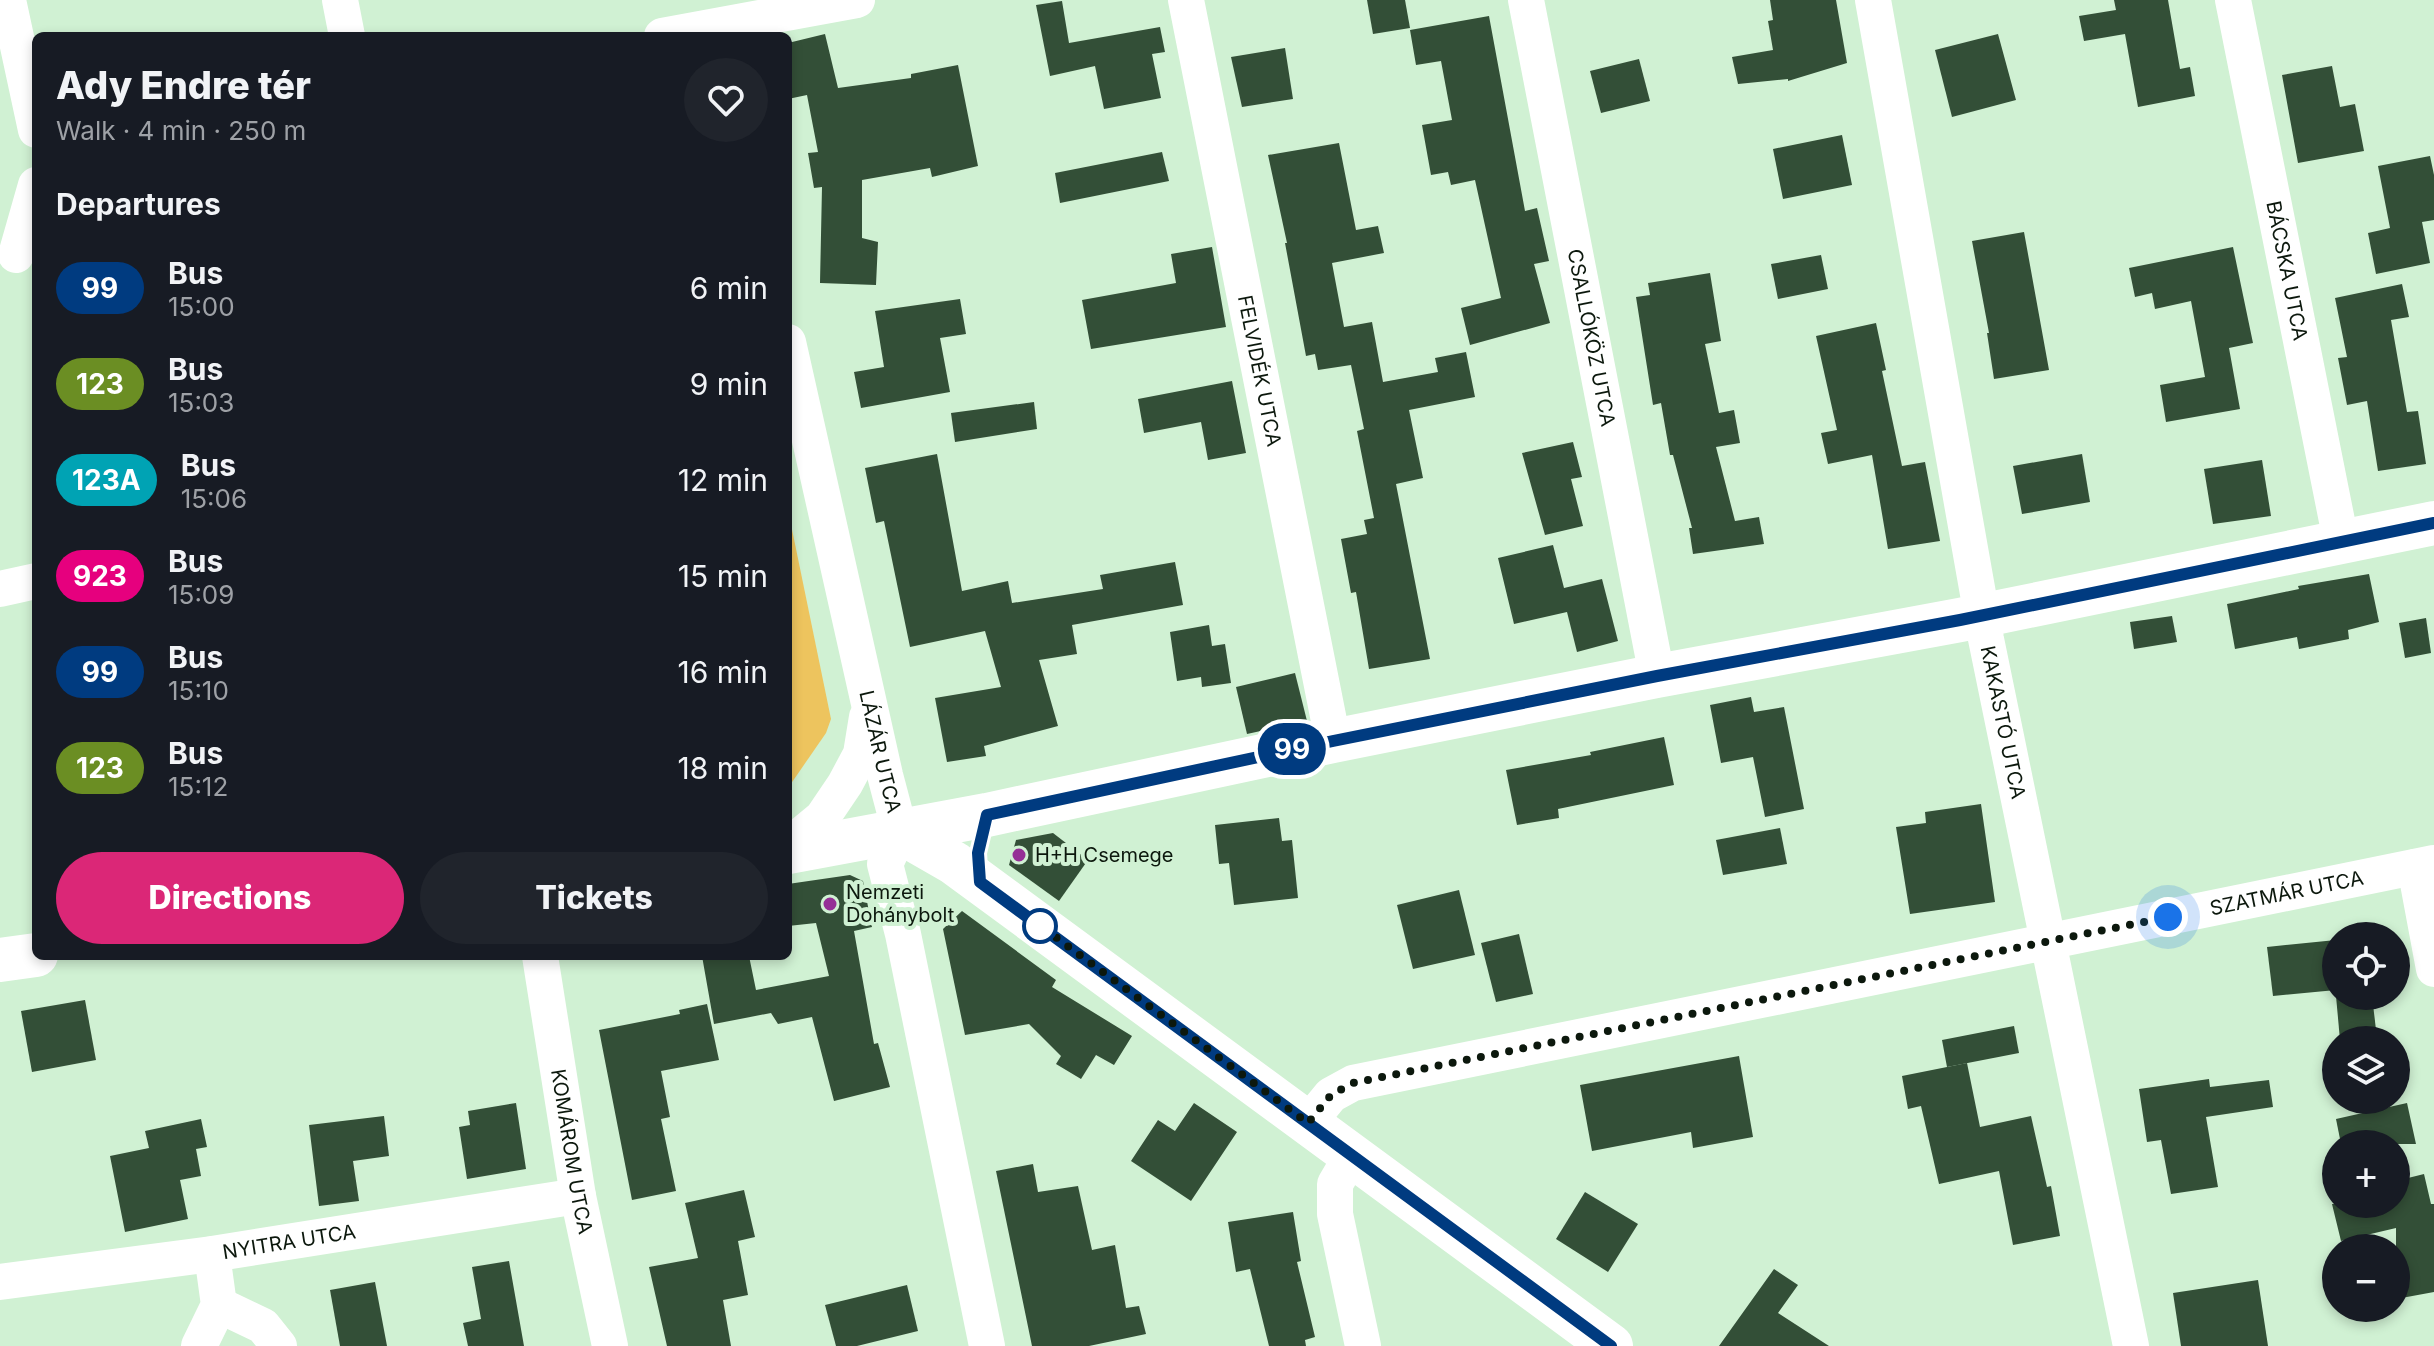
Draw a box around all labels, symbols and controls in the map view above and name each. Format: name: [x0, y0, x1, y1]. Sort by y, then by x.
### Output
button: heart: [684, 58, 768, 142]
text: Ady Endre tér: [56, 62, 311, 108]
text: Walk · 4 min · 250 m: [56, 115, 306, 146]
text: Departures: [56, 186, 221, 222]
street label: BÁCSKA UTCA: [2261, 199, 2313, 343]
street label: CSALLÓKÖZ UTCA: [1563, 247, 1620, 429]
text: Bus: [168, 255, 223, 291]
text: 6 min: [690, 270, 768, 306]
text: 99: [82, 271, 118, 305]
text: 15:00: [168, 291, 235, 322]
street label: FELVIDÉK UTCA: [1233, 293, 1286, 449]
text: Bus: [168, 351, 223, 387]
text: 9 min: [690, 366, 768, 402]
text: 123: [76, 367, 124, 401]
text: 15:03: [168, 387, 234, 418]
text: Bus: [181, 447, 236, 483]
text: 12 min: [678, 462, 768, 498]
text: 123A: [72, 463, 141, 497]
text: 15:06: [181, 483, 247, 514]
text: Bus: [168, 543, 223, 579]
text: 15 min: [678, 558, 768, 594]
text: 923: [73, 559, 127, 593]
text: 15:09: [168, 579, 234, 610]
text: Bus: [168, 639, 223, 675]
street label: KAKASTÓ UTCA: [1976, 644, 2031, 801]
text: 16 min: [677, 654, 768, 690]
text: 99: [82, 655, 118, 689]
text: 15:10: [168, 675, 229, 706]
street label: LÁZÁR UTCA: [854, 688, 907, 816]
line badge: 99: [1256, 723, 1328, 775]
text: 99: [1274, 732, 1310, 766]
text: Bus: [168, 735, 223, 771]
text: 18 min: [678, 750, 768, 786]
text: 123: [76, 751, 124, 785]
text: 15:12: [168, 771, 228, 802]
place label: H+H Csemege: [1035, 843, 1174, 867]
marker: H+H Csemege: [1010, 846, 1028, 864]
button: Directions: [56, 852, 404, 944]
button: Tickets: [420, 852, 768, 944]
street label: SZATMÁR UTCA: [2208, 866, 2366, 920]
place label: Nemzeti Dohánybolt: [846, 880, 955, 927]
marker: Nemzeti Dohánybolt: [821, 895, 839, 913]
your location: [2148, 897, 2188, 937]
unlabelled marker: [1023, 909, 1057, 943]
map controls: [2322, 922, 2410, 1322]
button: locate: [2322, 922, 2410, 1010]
button: layers: [2322, 1026, 2410, 1114]
street label: KOMÁROM UTCA: [546, 1067, 598, 1236]
button: +: [2322, 1130, 2410, 1218]
street label: NYITRA UTCA: [221, 1219, 358, 1264]
button: −: [2322, 1234, 2410, 1322]

